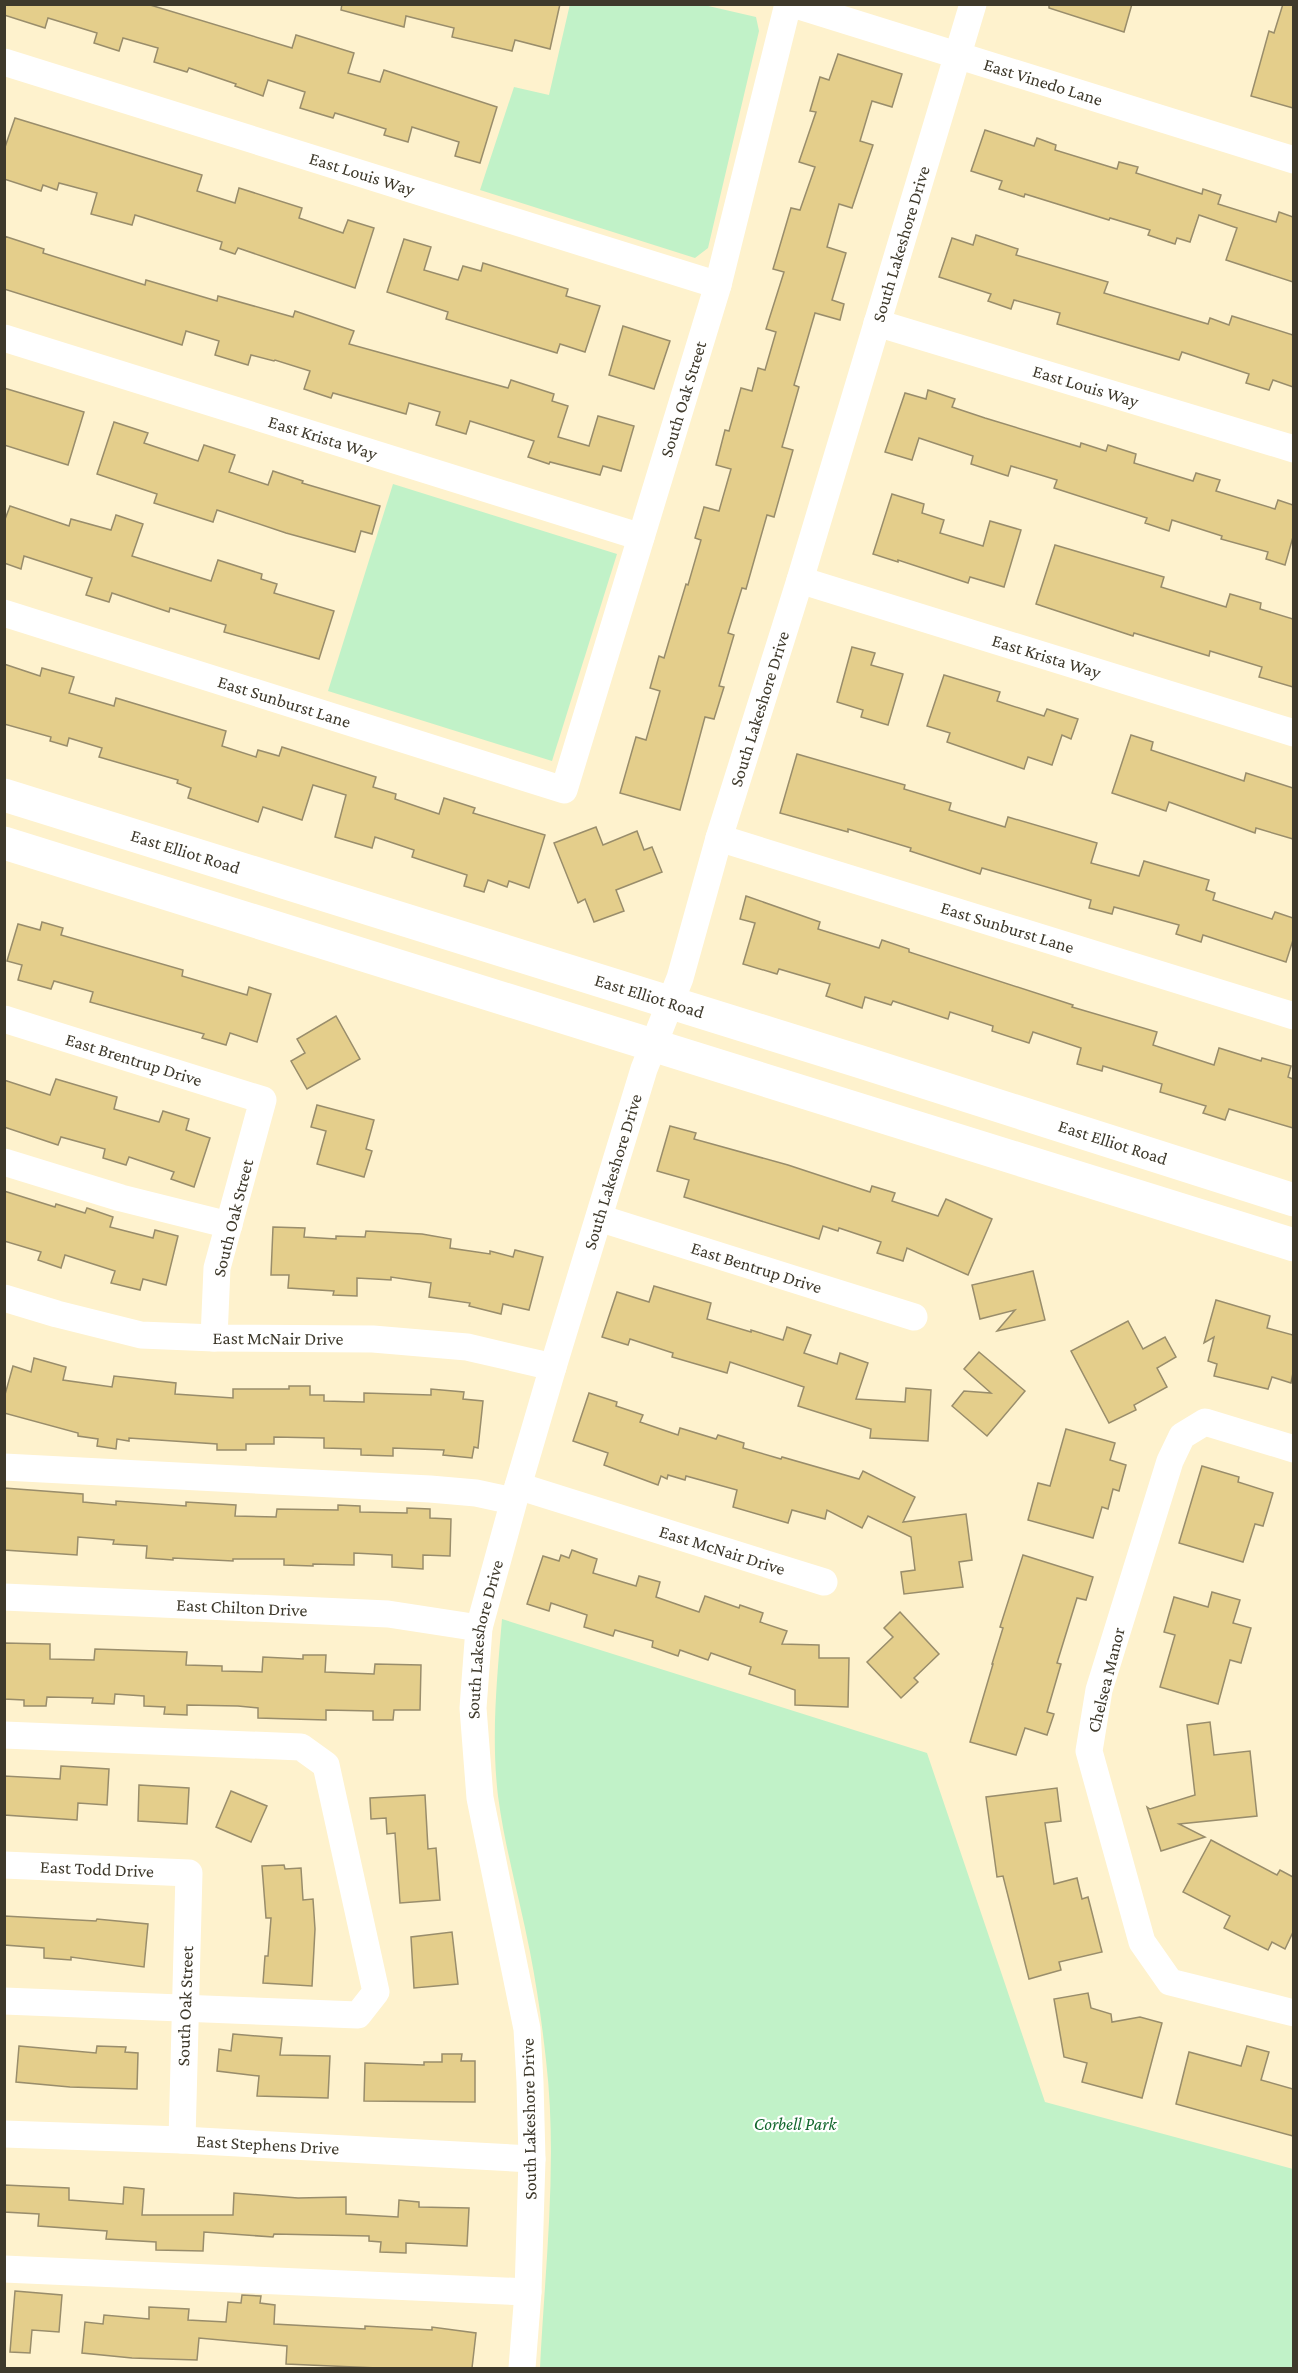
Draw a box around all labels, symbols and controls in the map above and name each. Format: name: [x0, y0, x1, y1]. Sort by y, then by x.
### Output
street label: East Vinedo Lane: [981, 54, 1105, 110]
street label: East Louis Way: [307, 148, 418, 200]
street label: South Lakeshore Drive: [868, 164, 934, 324]
street label: South Oak Street: [656, 338, 711, 460]
street label: East Louis Way: [1030, 361, 1142, 412]
street label: East Krista Way: [266, 411, 380, 464]
street label: South Lakeshore Drive: [726, 629, 793, 789]
street label: East Krista Way: [990, 630, 1104, 683]
street label: East Sunburst Lane: [215, 671, 354, 732]
street label: East Elliot Road: [128, 825, 243, 878]
street label: East Sunburst Lane: [938, 897, 1077, 957]
street label: East Elliot Road: [592, 970, 707, 1023]
street label: East Brentrup Drive: [63, 1029, 205, 1090]
street label: South Lakeshore Drive: [579, 1091, 646, 1252]
street label: East Elliot Road: [1056, 1116, 1170, 1169]
street label: South Oak Street: [209, 1156, 258, 1279]
street label: East Bentrup Drive: [689, 1238, 824, 1297]
street label: East McNair Drive: [213, 1328, 344, 1349]
street label: East McNair Drive: [657, 1521, 788, 1579]
street label: South Lakeshore Drive: [463, 1558, 507, 1720]
street label: East Chilton Drive: [176, 1595, 308, 1620]
street label: Chelsea Manor: [1083, 1625, 1129, 1735]
street label: East Todd Drive: [39, 1857, 154, 1881]
street label: South Oak Street: [173, 1944, 197, 2067]
street label: South Lakeshore Drive: [518, 2038, 540, 2200]
park label: Corbell Park: [754, 2114, 837, 2134]
street label: East Stephens Drive: [196, 2131, 340, 2159]

